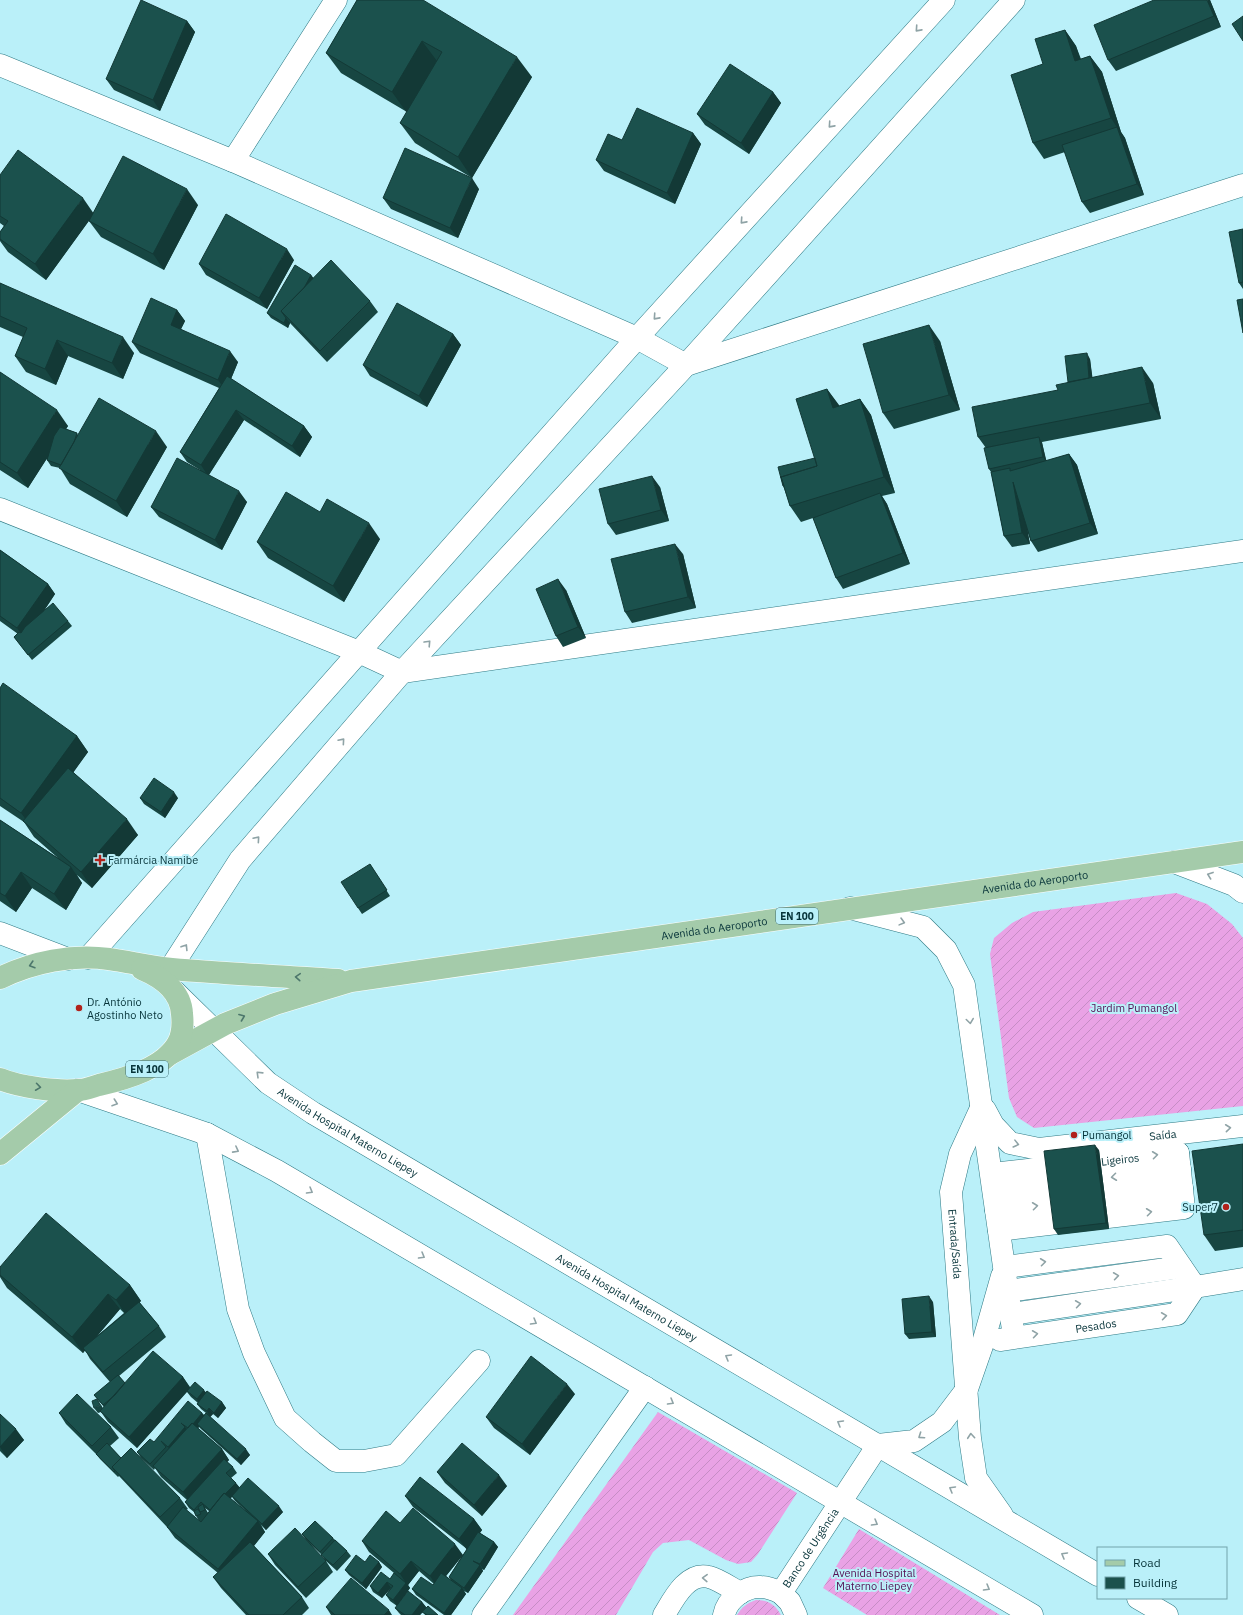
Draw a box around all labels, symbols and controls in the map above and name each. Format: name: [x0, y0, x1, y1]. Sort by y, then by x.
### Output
one-way arrow: [915, 24, 923, 32]
one-way arrow: [828, 120, 835, 128]
one-way arrow: [741, 216, 748, 224]
one-way arrow: [653, 313, 660, 320]
one-way arrow: [423, 641, 430, 648]
one-way arrow: [338, 738, 345, 746]
one-way arrow: [253, 837, 260, 844]
place label: Farmárcia Namibe: [108, 853, 198, 867]
marker: Farmárcia Namibe: [95, 855, 105, 865]
street label: Avenida do Aeroporto: [981, 867, 1089, 897]
one-way arrow: [1206, 872, 1213, 880]
road number: EN 100: [776, 908, 818, 924]
street label: Avenida do Aeroporto: [660, 914, 768, 943]
one-way arrow: [898, 917, 905, 926]
one-way arrow: [180, 944, 187, 951]
one-way arrow: [29, 960, 36, 969]
one-way arrow: [295, 973, 301, 981]
place label: Dr. António Agostinho Neto: [87, 995, 163, 1022]
park label: Jardim Pumangol: [1091, 1001, 1177, 1015]
marker: Dr. António Agostinho Neto: [74, 1003, 84, 1013]
one-way arrow: [239, 1014, 246, 1022]
one-way arrow: [965, 1018, 974, 1024]
road number: EN 100: [126, 1061, 168, 1077]
one-way arrow: [256, 1071, 264, 1079]
one-way arrow: [35, 1082, 41, 1091]
street label: Avenida Hospital Materno Liepey: [275, 1084, 421, 1181]
one-way arrow: [112, 1098, 119, 1107]
one-way arrow: [1225, 1123, 1231, 1132]
street label: Saída: [1148, 1127, 1177, 1144]
place label: Pumangol: [1082, 1128, 1132, 1142]
marker: Pumangol: [1069, 1130, 1079, 1140]
one-way arrow: [1013, 1140, 1019, 1148]
one-way arrow: [232, 1145, 239, 1152]
street label: Ligeiros: [1100, 1150, 1140, 1169]
one-way arrow: [1152, 1151, 1159, 1160]
one-way arrow: [1111, 1172, 1117, 1181]
one-way arrow: [306, 1186, 313, 1193]
place label: Super7: [1182, 1200, 1218, 1214]
one-way arrow: [1032, 1201, 1038, 1210]
marker: Super7: [1221, 1202, 1231, 1212]
street label: Entrada/Saída: [945, 1208, 965, 1280]
one-way arrow: [1146, 1208, 1152, 1217]
street label: Avenida Hospital Materno Liepey: [553, 1250, 700, 1345]
one-way arrow: [418, 1252, 425, 1259]
one-way arrow: [1040, 1258, 1047, 1267]
one-way arrow: [1113, 1272, 1119, 1281]
one-way arrow: [1075, 1300, 1081, 1309]
one-way arrow: [1161, 1312, 1167, 1321]
street label: Pesados: [1074, 1316, 1118, 1336]
one-way arrow: [530, 1318, 537, 1325]
one-way arrow: [1032, 1330, 1038, 1339]
one-way arrow: [725, 1355, 732, 1362]
one-way arrow: [667, 1398, 674, 1405]
one-way arrow: [837, 1420, 844, 1428]
one-way arrow: [918, 1431, 925, 1439]
one-way arrow: [966, 1432, 975, 1439]
one-way arrow: [949, 1486, 956, 1494]
street label: Banco de Urgência: [779, 1505, 842, 1590]
one-way arrow: [871, 1518, 878, 1525]
legend: [1097, 1547, 1227, 1599]
one-way arrow: [1061, 1552, 1068, 1559]
text: Road: [1133, 1555, 1161, 1570]
park label: Avenida Hospital Materno Liepey: [832, 1566, 916, 1593]
one-way arrow: [701, 1574, 707, 1582]
text: Building: [1133, 1575, 1178, 1590]
one-way arrow: [983, 1584, 990, 1591]

